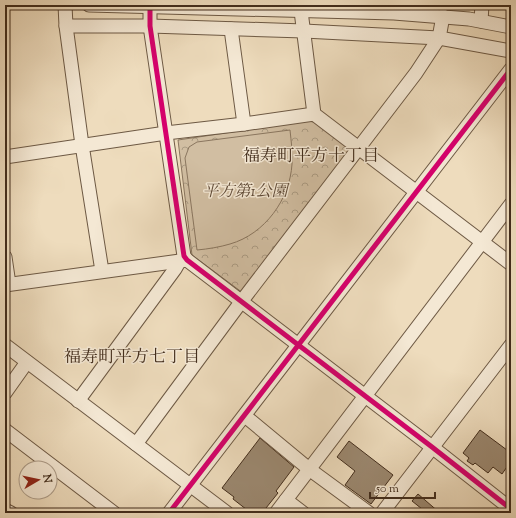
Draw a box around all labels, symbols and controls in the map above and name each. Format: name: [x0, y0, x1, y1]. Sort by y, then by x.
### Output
district label: 福寿町平方十丁目: [243, 145, 379, 169]
park label: 平方第1公園: [203, 181, 290, 204]
district label: 福寿町平方七丁目: [64, 346, 200, 370]
north arrow: [18, 460, 58, 500]
text: N: [38, 472, 56, 484]
scale bar: [370, 474, 435, 500]
text: 50 m: [375, 480, 399, 498]

